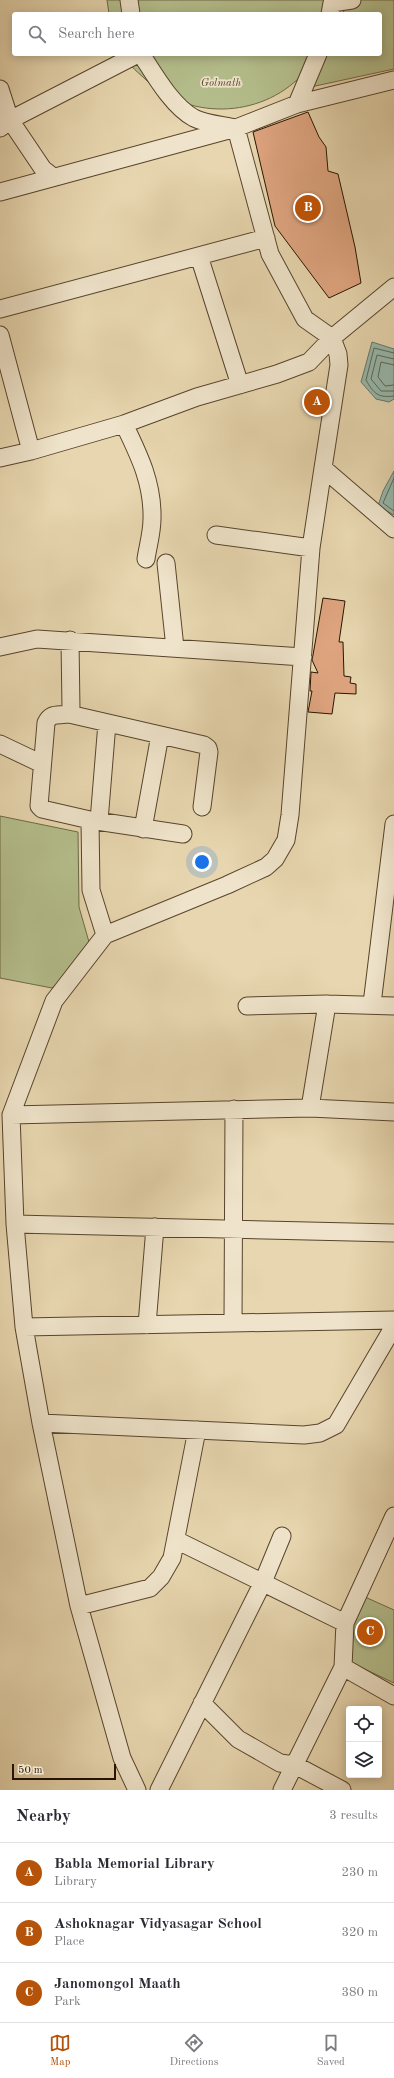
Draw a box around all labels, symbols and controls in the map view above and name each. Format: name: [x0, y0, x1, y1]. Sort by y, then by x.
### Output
search box: [12, 12, 382, 56]
icon: search: [26, 23, 48, 45]
text: Search here: [58, 27, 135, 42]
park label: Golmath: [201, 78, 242, 89]
pin: B: [295, 193, 321, 223]
pin: A: [304, 387, 330, 417]
your location: [192, 852, 212, 872]
pin: C: [357, 1617, 383, 1647]
map controls: [346, 1706, 382, 1778]
button: locate: [346, 1706, 382, 1742]
button: layers: [346, 1742, 382, 1778]
scale bar: [12, 1762, 116, 1781]
text: 50 m: [18, 1765, 43, 1776]
text: Nearby: [16, 1808, 71, 1825]
text: 3 results: [329, 1809, 378, 1822]
text: Babla Memorial Library: [54, 1857, 215, 1872]
text: A: [24, 1866, 34, 1879]
text: 230 m: [341, 1866, 378, 1879]
text: Library: [54, 1875, 97, 1888]
text: Ashoknagar Vidyasagar School: [54, 1917, 262, 1932]
text: B: [24, 1926, 34, 1939]
text: 320 m: [341, 1926, 378, 1939]
text: Place: [54, 1935, 84, 1948]
text: Janomongol Maath: [54, 1977, 181, 1992]
text: C: [25, 1986, 33, 1999]
text: 380 m: [341, 1986, 378, 1999]
text: Park: [54, 1995, 81, 2008]
tab: Map: [49, 2032, 71, 2070]
tab: Directions: [170, 2032, 218, 2070]
tab: Saved: [317, 2032, 345, 2070]

